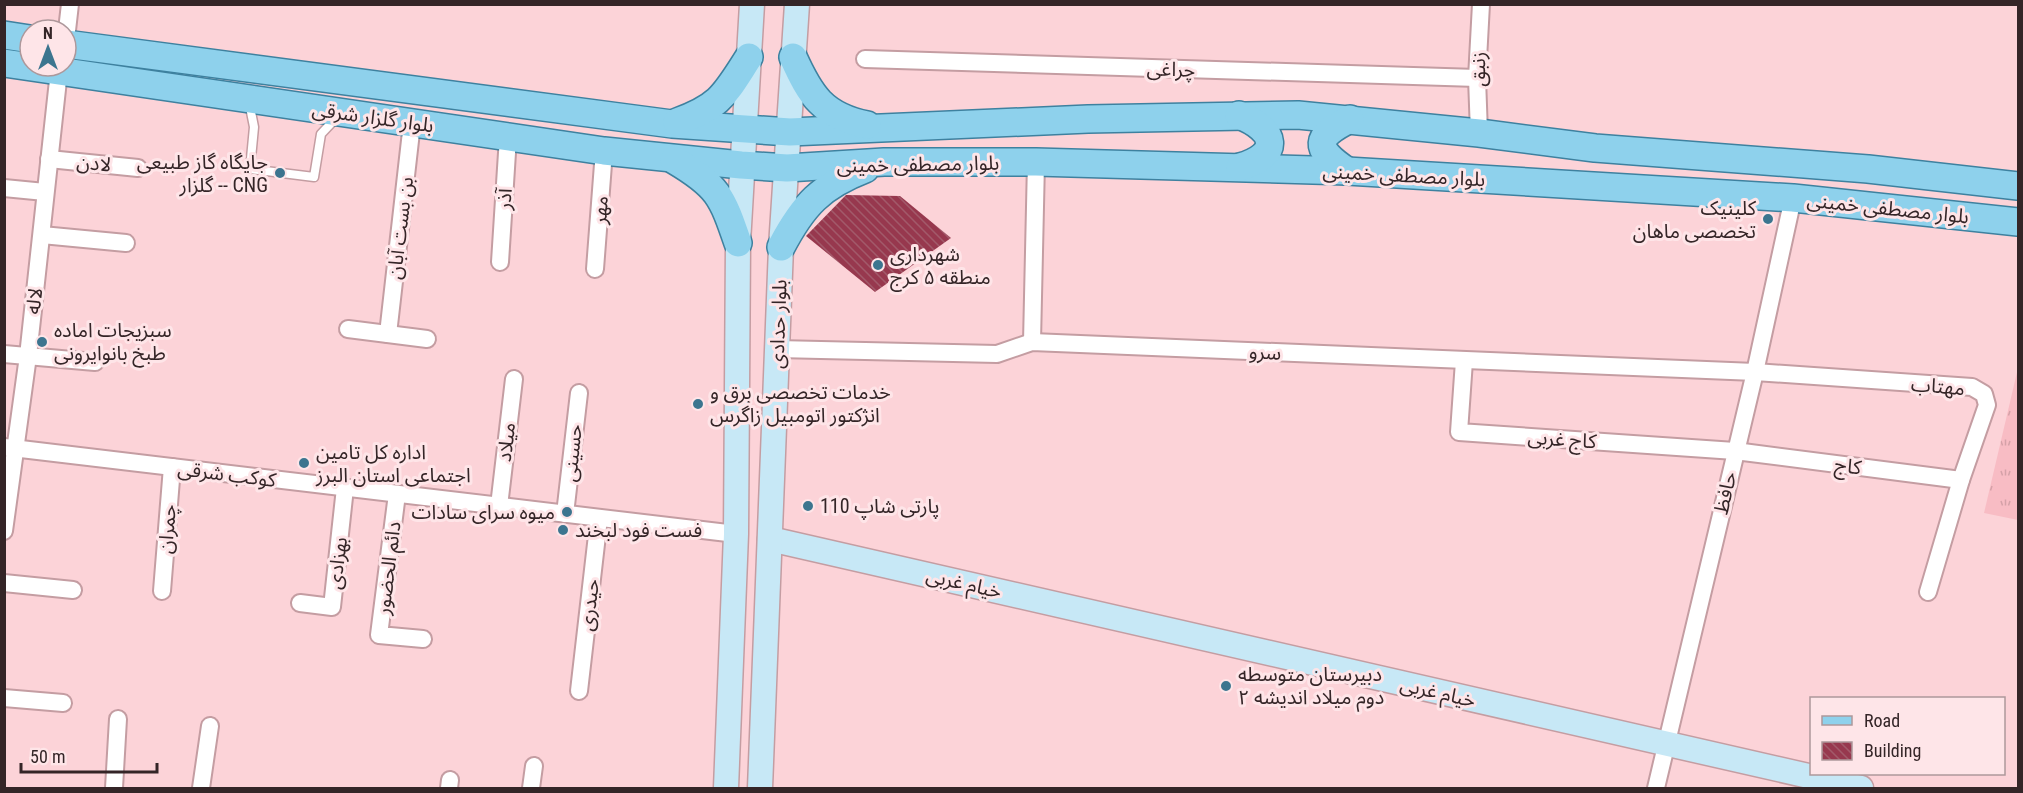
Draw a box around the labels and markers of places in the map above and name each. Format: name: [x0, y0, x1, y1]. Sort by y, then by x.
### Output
place label: جایگاه گاز طبیعی گلزار -- CNG: [137, 150, 268, 197]
marker: جایگاه گاز طبیعی گلزار -- CNG: [273, 166, 287, 180]
place label: کلینیک تخصصی ماهان: [1633, 196, 1757, 243]
marker: کلینیک تخصصی ماهان: [1761, 212, 1775, 226]
place label: شهرداری منطقه ۵ کرج: [890, 242, 991, 292]
marker: شهرداری منطقه ۵ کرج: [871, 258, 885, 272]
place label: سبزیجات اماده طبخ بانوایرونی: [54, 318, 172, 368]
marker: سبزیجات اماده طبخ بانوایرونی: [35, 335, 49, 349]
place label: خدمات تخصصی برق و انژکتور اتومبیل زاگرس: [710, 380, 891, 427]
marker: خدمات تخصصی برق و انژکتور اتومبیل زاگرس: [691, 397, 705, 411]
place label: اداره کل تامین اجتماعی استان البرز: [315, 440, 471, 487]
marker: اداره کل تامین اجتماعی استان البرز: [297, 456, 311, 470]
place label: پارتی شاپ 110: [820, 494, 939, 520]
marker: پارتی شاپ 110: [801, 499, 815, 513]
place label: میوه سرای سادات: [412, 500, 555, 524]
marker: میوه سرای سادات: [560, 505, 574, 519]
place label: فست فود لبخند: [575, 518, 702, 542]
marker: فست فود لبخند: [556, 523, 570, 537]
place label: دبیرستان متوسطه دوم میلاد اندیشه ۲: [1238, 662, 1384, 712]
marker: دبیرستان متوسطه دوم میلاد اندیشه ۲: [1219, 679, 1233, 693]

